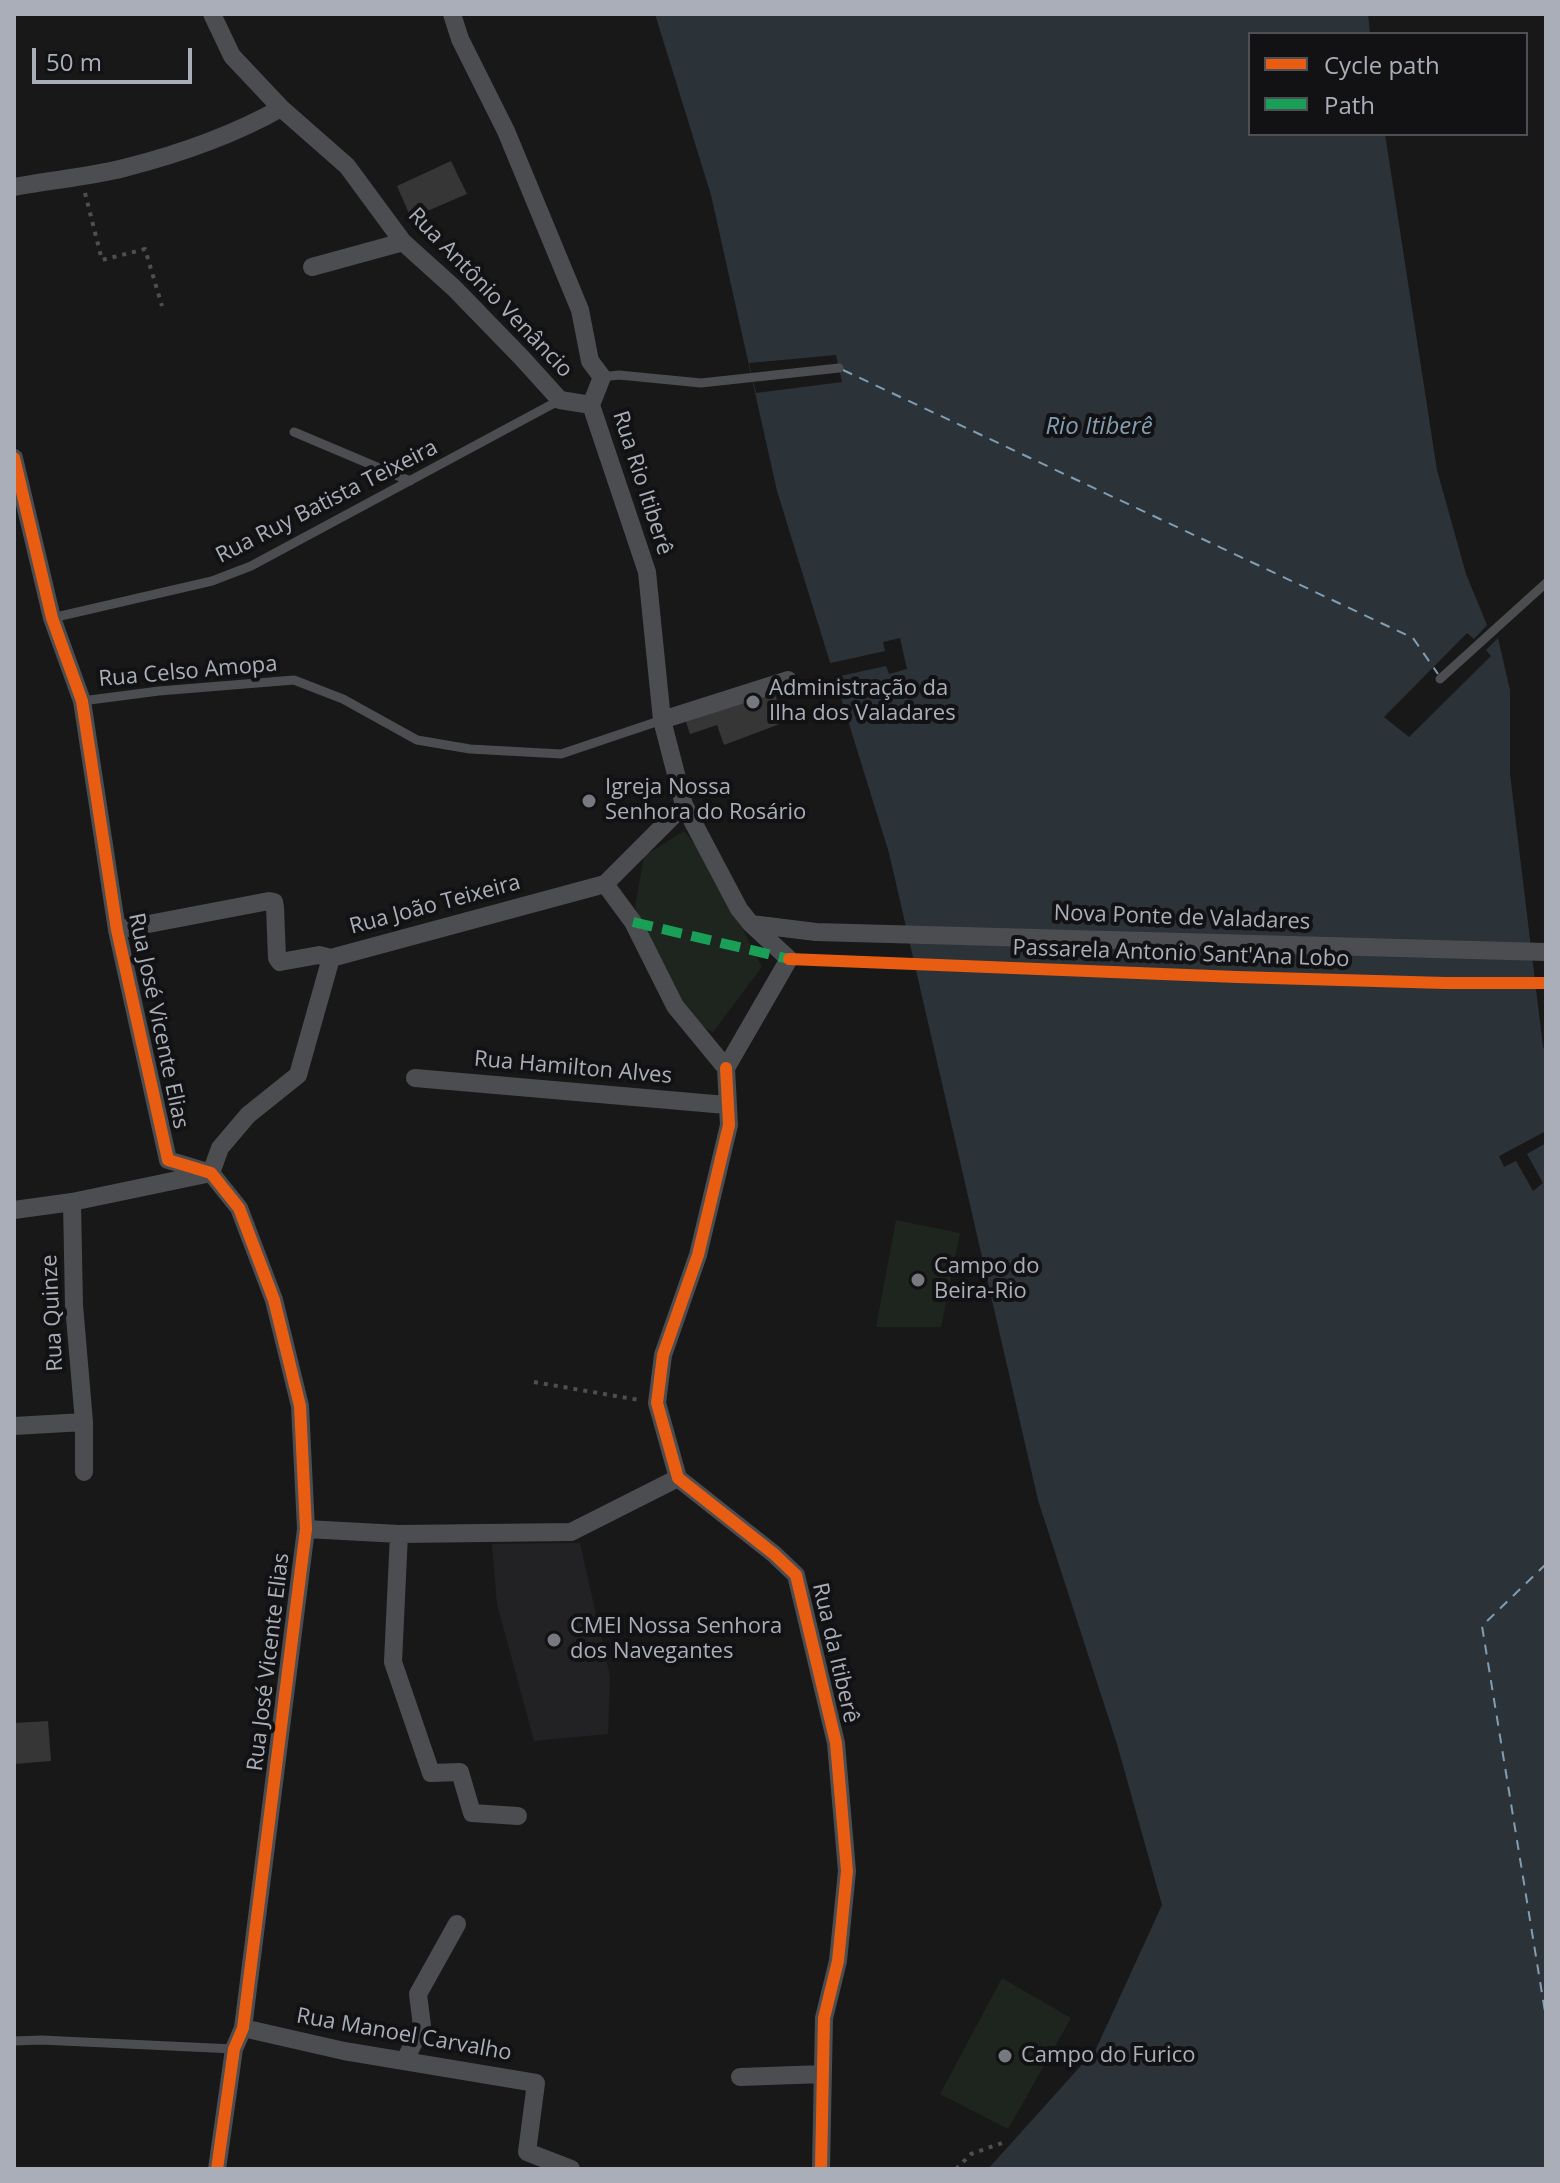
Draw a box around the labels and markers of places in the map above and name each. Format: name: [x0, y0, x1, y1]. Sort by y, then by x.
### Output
place label: Administração da Ilha dos Valadares: [769, 676, 956, 728]
marker: Administração da Ilha dos Valadares: [744, 693, 762, 711]
place label: Igreja Nossa Senhora do Rosário: [605, 775, 806, 826]
marker: Igreja Nossa Senhora do Rosário: [580, 792, 598, 810]
place label: Campo do Beira-Rio: [934, 1254, 1040, 1306]
marker: Campo do Beira-Rio: [909, 1271, 927, 1289]
place label: CMEI Nossa Senhora dos Navegantes: [570, 1614, 782, 1666]
marker: CMEI Nossa Senhora dos Navegantes: [545, 1631, 563, 1649]
place label: Campo do Furico: [1021, 2043, 1195, 2069]
marker: Campo do Furico: [996, 2047, 1014, 2065]

